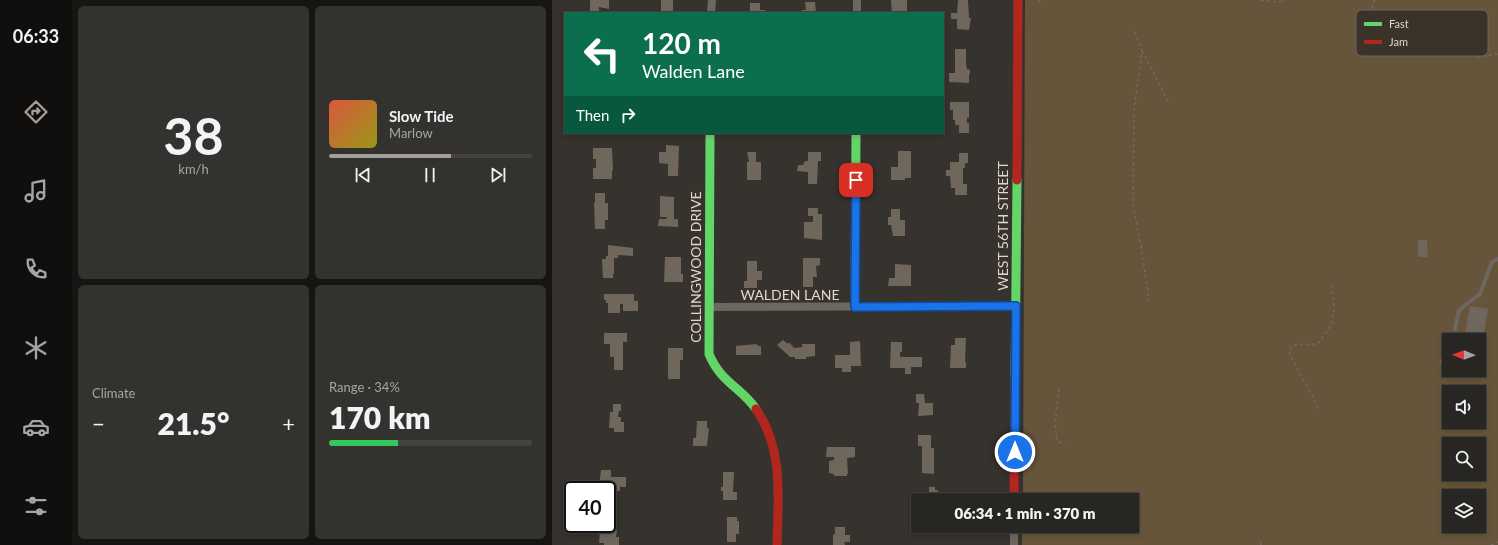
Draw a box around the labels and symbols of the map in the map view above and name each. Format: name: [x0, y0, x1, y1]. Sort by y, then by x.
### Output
legend: [1356, 10, 1488, 56]
text: Fast: [1389, 17, 1409, 30]
text: Jam: [1389, 35, 1408, 48]
street label: WEST 56TH STREET: [994, 161, 1011, 291]
pin: [839, 163, 873, 197]
street label: COLLINGWOOD DRIVE: [687, 191, 704, 343]
street label: WALDEN LANE: [740, 286, 840, 303]
north arrow: [1442, 333, 1486, 377]
position arrow: [994, 431, 1036, 473]
speed limit sign: 40: [564, 481, 616, 533]

